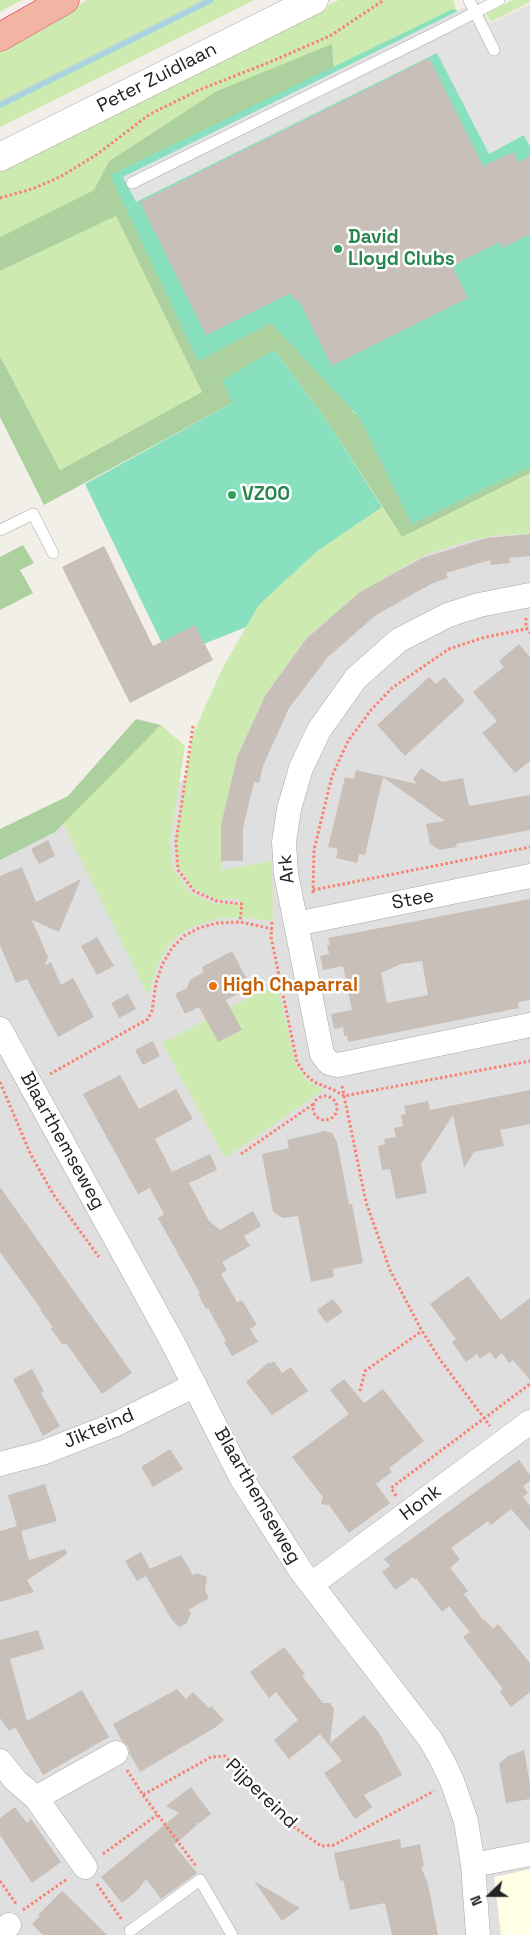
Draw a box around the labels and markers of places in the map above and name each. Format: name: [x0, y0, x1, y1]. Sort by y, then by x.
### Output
place label: David Lloyd Clubs: [348, 227, 455, 271]
marker: David Lloyd Clubs: [332, 243, 344, 255]
place label: VZOO: [242, 484, 290, 506]
marker: VZOO: [226, 489, 238, 501]
place label: High Chaparral: [223, 975, 358, 997]
marker: High Chaparral: [207, 980, 219, 992]

